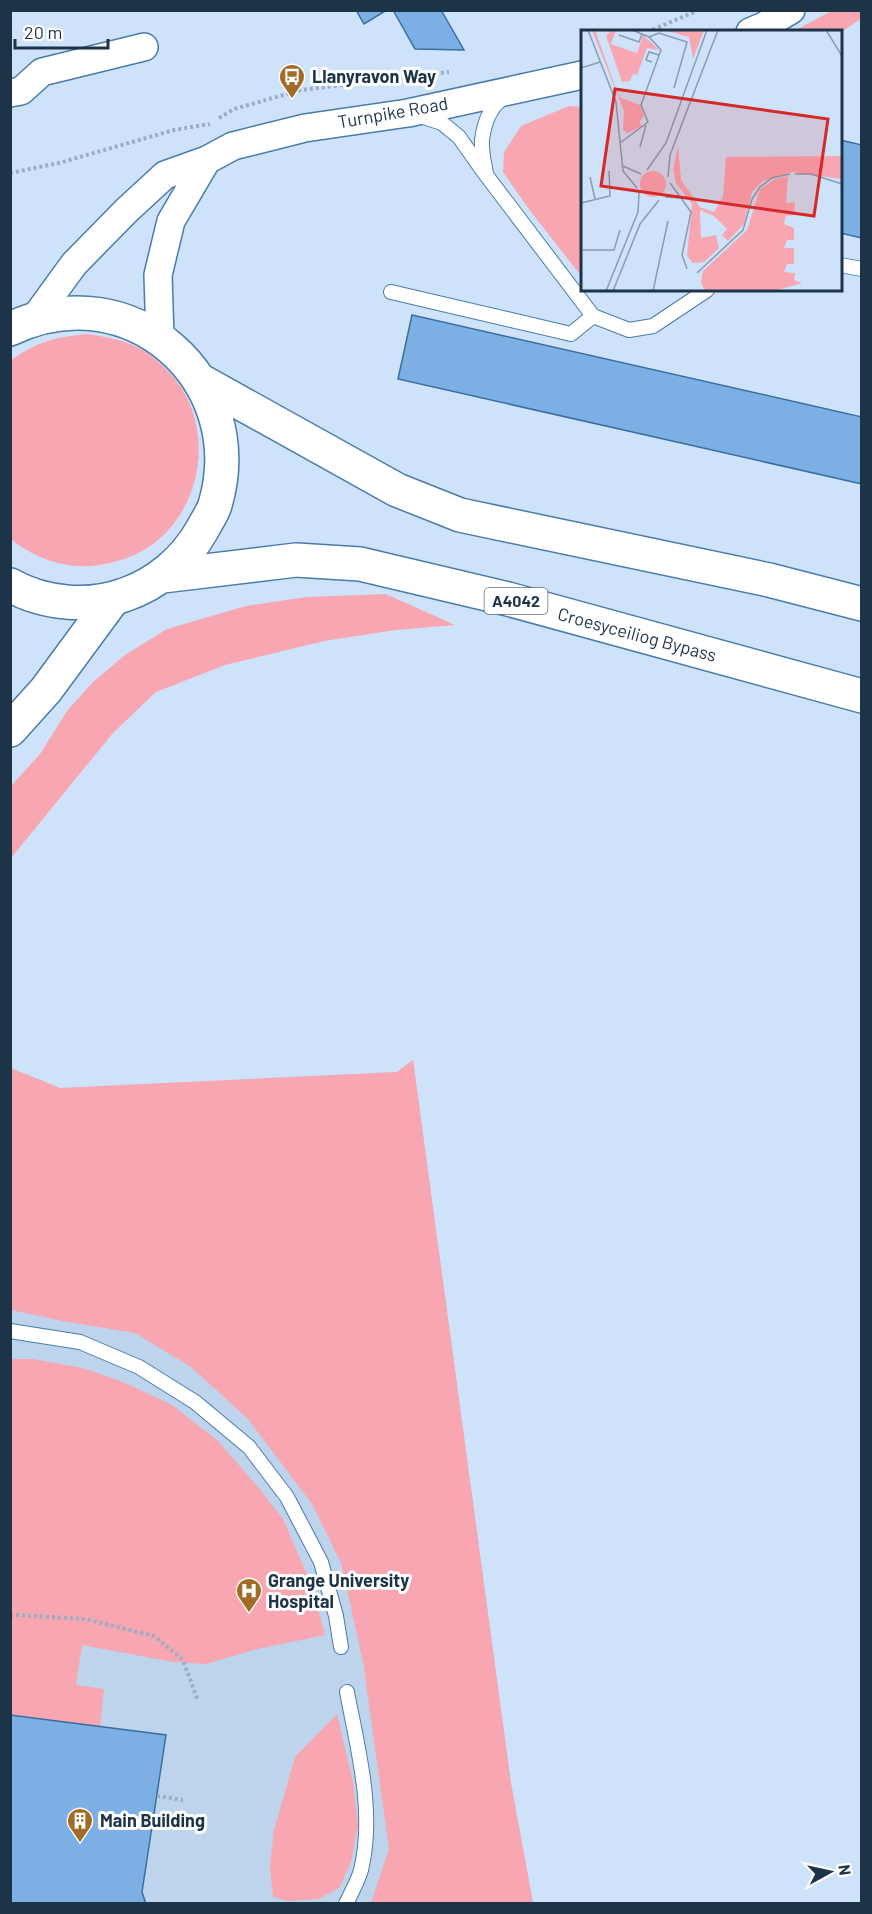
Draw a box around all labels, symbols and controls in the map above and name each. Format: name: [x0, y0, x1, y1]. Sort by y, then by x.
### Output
scale bar: [15, 12, 108, 50]
text: 20 m: [24, 21, 62, 43]
inset map: [581, 30, 842, 291]
bus stop icon: Llanyravon Way: [277, 62, 307, 100]
place label: Llanyravon Way: [312, 65, 436, 87]
street label: Turnpike Road: [336, 91, 450, 133]
road number: A4042: [484, 588, 548, 614]
street label: Croesyceiliog Bypass: [555, 602, 719, 666]
place label: Grange University Hospital: [268, 1569, 409, 1612]
hospital icon: Grange University Hospital: [234, 1576, 264, 1614]
building icon: Main Building: [65, 1806, 95, 1844]
place label: Main Building: [100, 1809, 205, 1831]
north arrow: [800, 1842, 860, 1902]
text: N: [835, 1863, 855, 1876]

